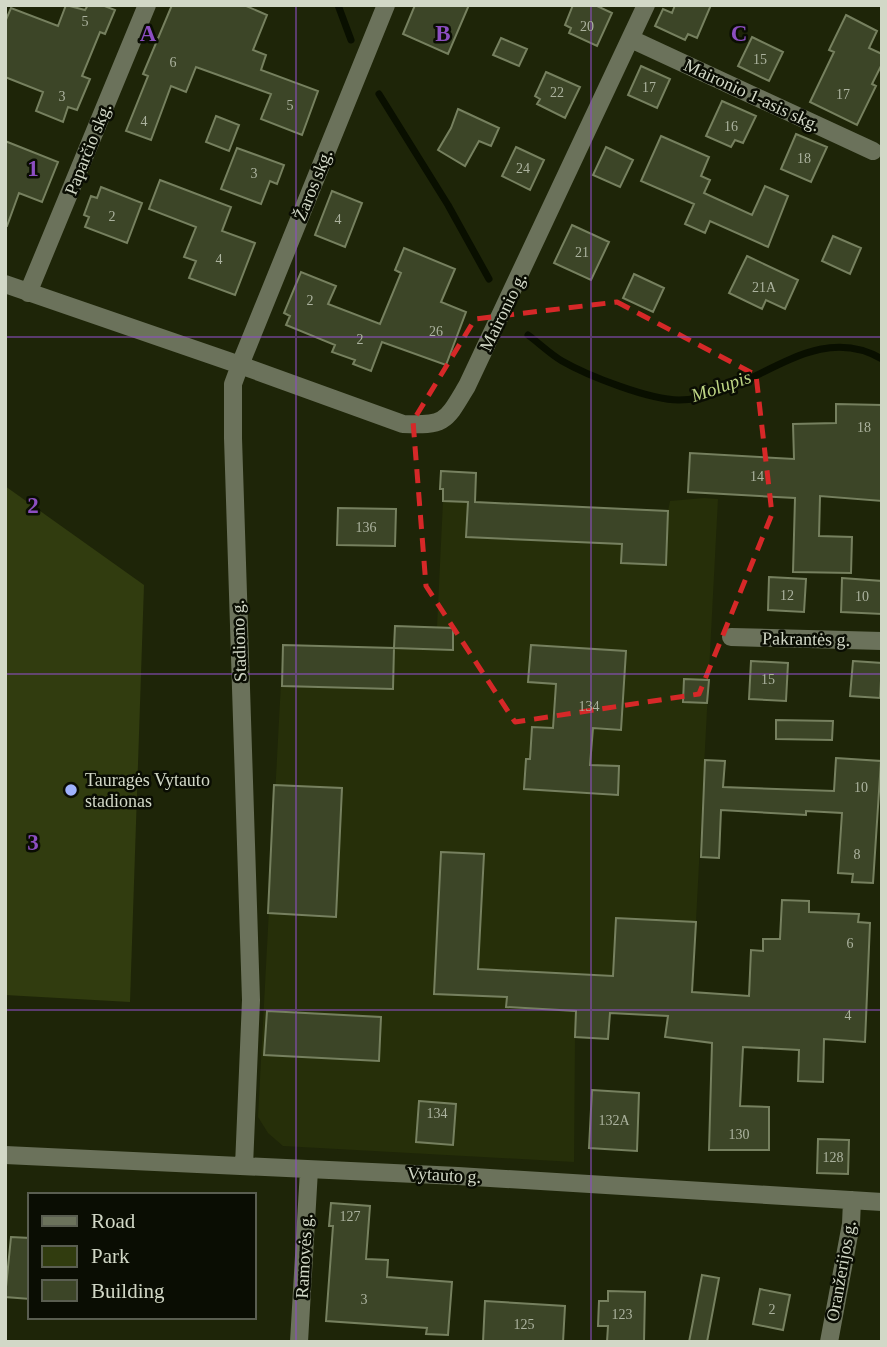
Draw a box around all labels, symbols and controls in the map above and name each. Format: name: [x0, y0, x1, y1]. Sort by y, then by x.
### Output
house number: 5: [82, 14, 89, 29]
house number: 20: [580, 19, 594, 34]
text: A: [140, 21, 157, 46]
text: B: [435, 21, 451, 46]
text: C: [731, 21, 747, 46]
house number: 15: [753, 52, 767, 67]
house number: 6: [170, 55, 177, 70]
street label: Maironio 1-asis skg.: [681, 55, 823, 135]
house number: 17: [642, 80, 656, 95]
house number: 22: [550, 85, 564, 100]
house number: 17: [836, 87, 850, 102]
house number: 3: [59, 89, 66, 104]
house number: 5: [287, 98, 294, 113]
street label: Paparčio skg.: [61, 100, 115, 198]
house number: 4: [141, 114, 148, 129]
house number: 16: [724, 119, 738, 134]
street label: Žaros skg.: [289, 146, 336, 224]
house number: 18: [797, 151, 811, 166]
text: 1: [27, 156, 39, 181]
house number: 24: [516, 161, 530, 176]
house number: 3: [251, 166, 258, 181]
house number: 2: [109, 209, 116, 224]
house number: 4: [335, 212, 342, 227]
house number: 21: [575, 245, 589, 260]
house number: 4: [216, 252, 223, 267]
street label: Maironio g.: [475, 269, 531, 355]
house number: 21A: [752, 280, 777, 295]
house number: 2: [307, 293, 314, 308]
house number: 26: [429, 324, 443, 339]
house number: 2: [357, 332, 364, 347]
water label: Molupis: [687, 366, 754, 406]
house number: 18: [857, 420, 871, 435]
house number: 14: [750, 469, 764, 484]
text: 2: [27, 493, 39, 518]
house number: 136: [356, 520, 377, 535]
house number: 12: [780, 588, 794, 603]
house number: 10: [855, 589, 869, 604]
street label: Stadiono g.: [228, 600, 250, 682]
street label: Pakrantės g.: [762, 628, 850, 650]
house number: 15: [761, 672, 775, 687]
house number: 134: [579, 699, 600, 714]
place label: Tauragės Vytauto stadionas: [85, 770, 210, 811]
house number: 10: [854, 780, 868, 795]
marker: Tauragės Vytauto stadionas: [63, 782, 79, 798]
text: 3: [27, 830, 39, 855]
house number: 8: [854, 847, 861, 862]
house number: 6: [847, 936, 854, 951]
house number: 4: [845, 1008, 852, 1023]
house number: 134: [427, 1106, 448, 1121]
house number: 132A: [598, 1113, 630, 1128]
house number: 130: [729, 1127, 750, 1142]
house number: 128: [823, 1150, 844, 1165]
street label: Vytauto g.: [407, 1163, 481, 1187]
legend: [28, 1193, 256, 1319]
text: Road: [91, 1209, 136, 1233]
house number: 127: [340, 1209, 361, 1224]
street label: Ramovės g.: [292, 1213, 316, 1299]
street label: Oranžerijos g.: [822, 1219, 860, 1323]
text: Park: [91, 1244, 130, 1268]
text: Building: [91, 1279, 165, 1303]
house number: 3: [361, 1292, 368, 1307]
house number: 2: [769, 1302, 776, 1317]
house number: 123: [612, 1307, 633, 1322]
house number: 125: [514, 1317, 535, 1332]

